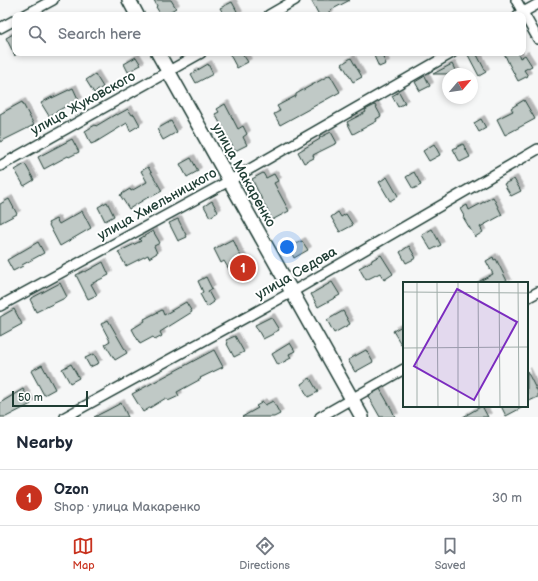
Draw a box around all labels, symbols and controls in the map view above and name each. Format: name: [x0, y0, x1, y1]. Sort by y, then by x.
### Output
search box: [12, 12, 526, 56]
icon: search: [26, 23, 48, 45]
text: Search here: [58, 25, 141, 44]
street label: улица Жуковского: [28, 67, 138, 139]
north arrow: [442, 68, 478, 104]
street label: улица Макаренко: [208, 120, 280, 230]
street label: улица Хмельницкого: [94, 164, 220, 244]
your location: [277, 237, 297, 257]
street label: улица Седова: [252, 242, 340, 303]
pin: 1: [230, 253, 256, 283]
inset map: [403, 282, 528, 407]
scale bar: [12, 389, 88, 408]
text: 50 m: [18, 391, 43, 404]
text: Nearby: [16, 433, 73, 453]
text: Ozon: [54, 480, 89, 499]
text: 1: [26, 490, 32, 506]
text: 30 m: [492, 490, 522, 506]
text: Shop · улица Макаренко: [54, 499, 200, 515]
tab: Map: [72, 535, 95, 572]
tab: Directions: [239, 535, 290, 572]
tab: Saved: [435, 535, 466, 572]

